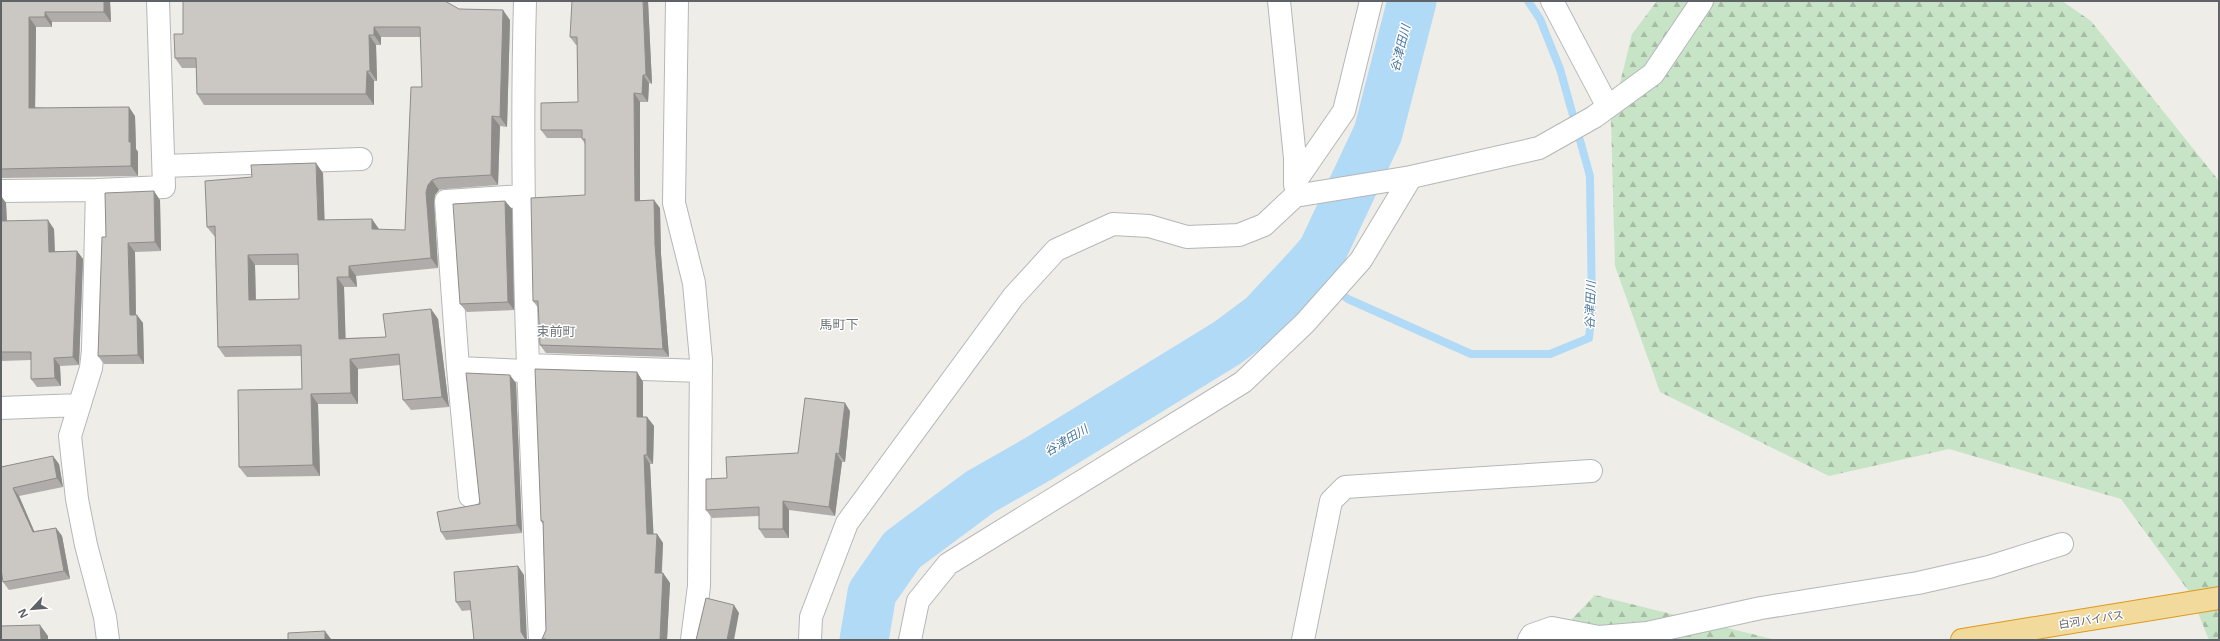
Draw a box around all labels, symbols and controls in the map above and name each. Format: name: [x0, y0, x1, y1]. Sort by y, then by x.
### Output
water label: 谷津田川: [1386, 21, 1415, 73]
water label: 谷津田川: [1581, 279, 1599, 329]
district label: 馬町下: [819, 315, 859, 333]
district label: 束前町: [536, 322, 576, 340]
water label: 谷津田川: [1041, 419, 1093, 460]
north arrow: [12, 589, 52, 629]
text: N: [14, 606, 31, 621]
street label: 白河バイパス: [2057, 606, 2125, 632]

